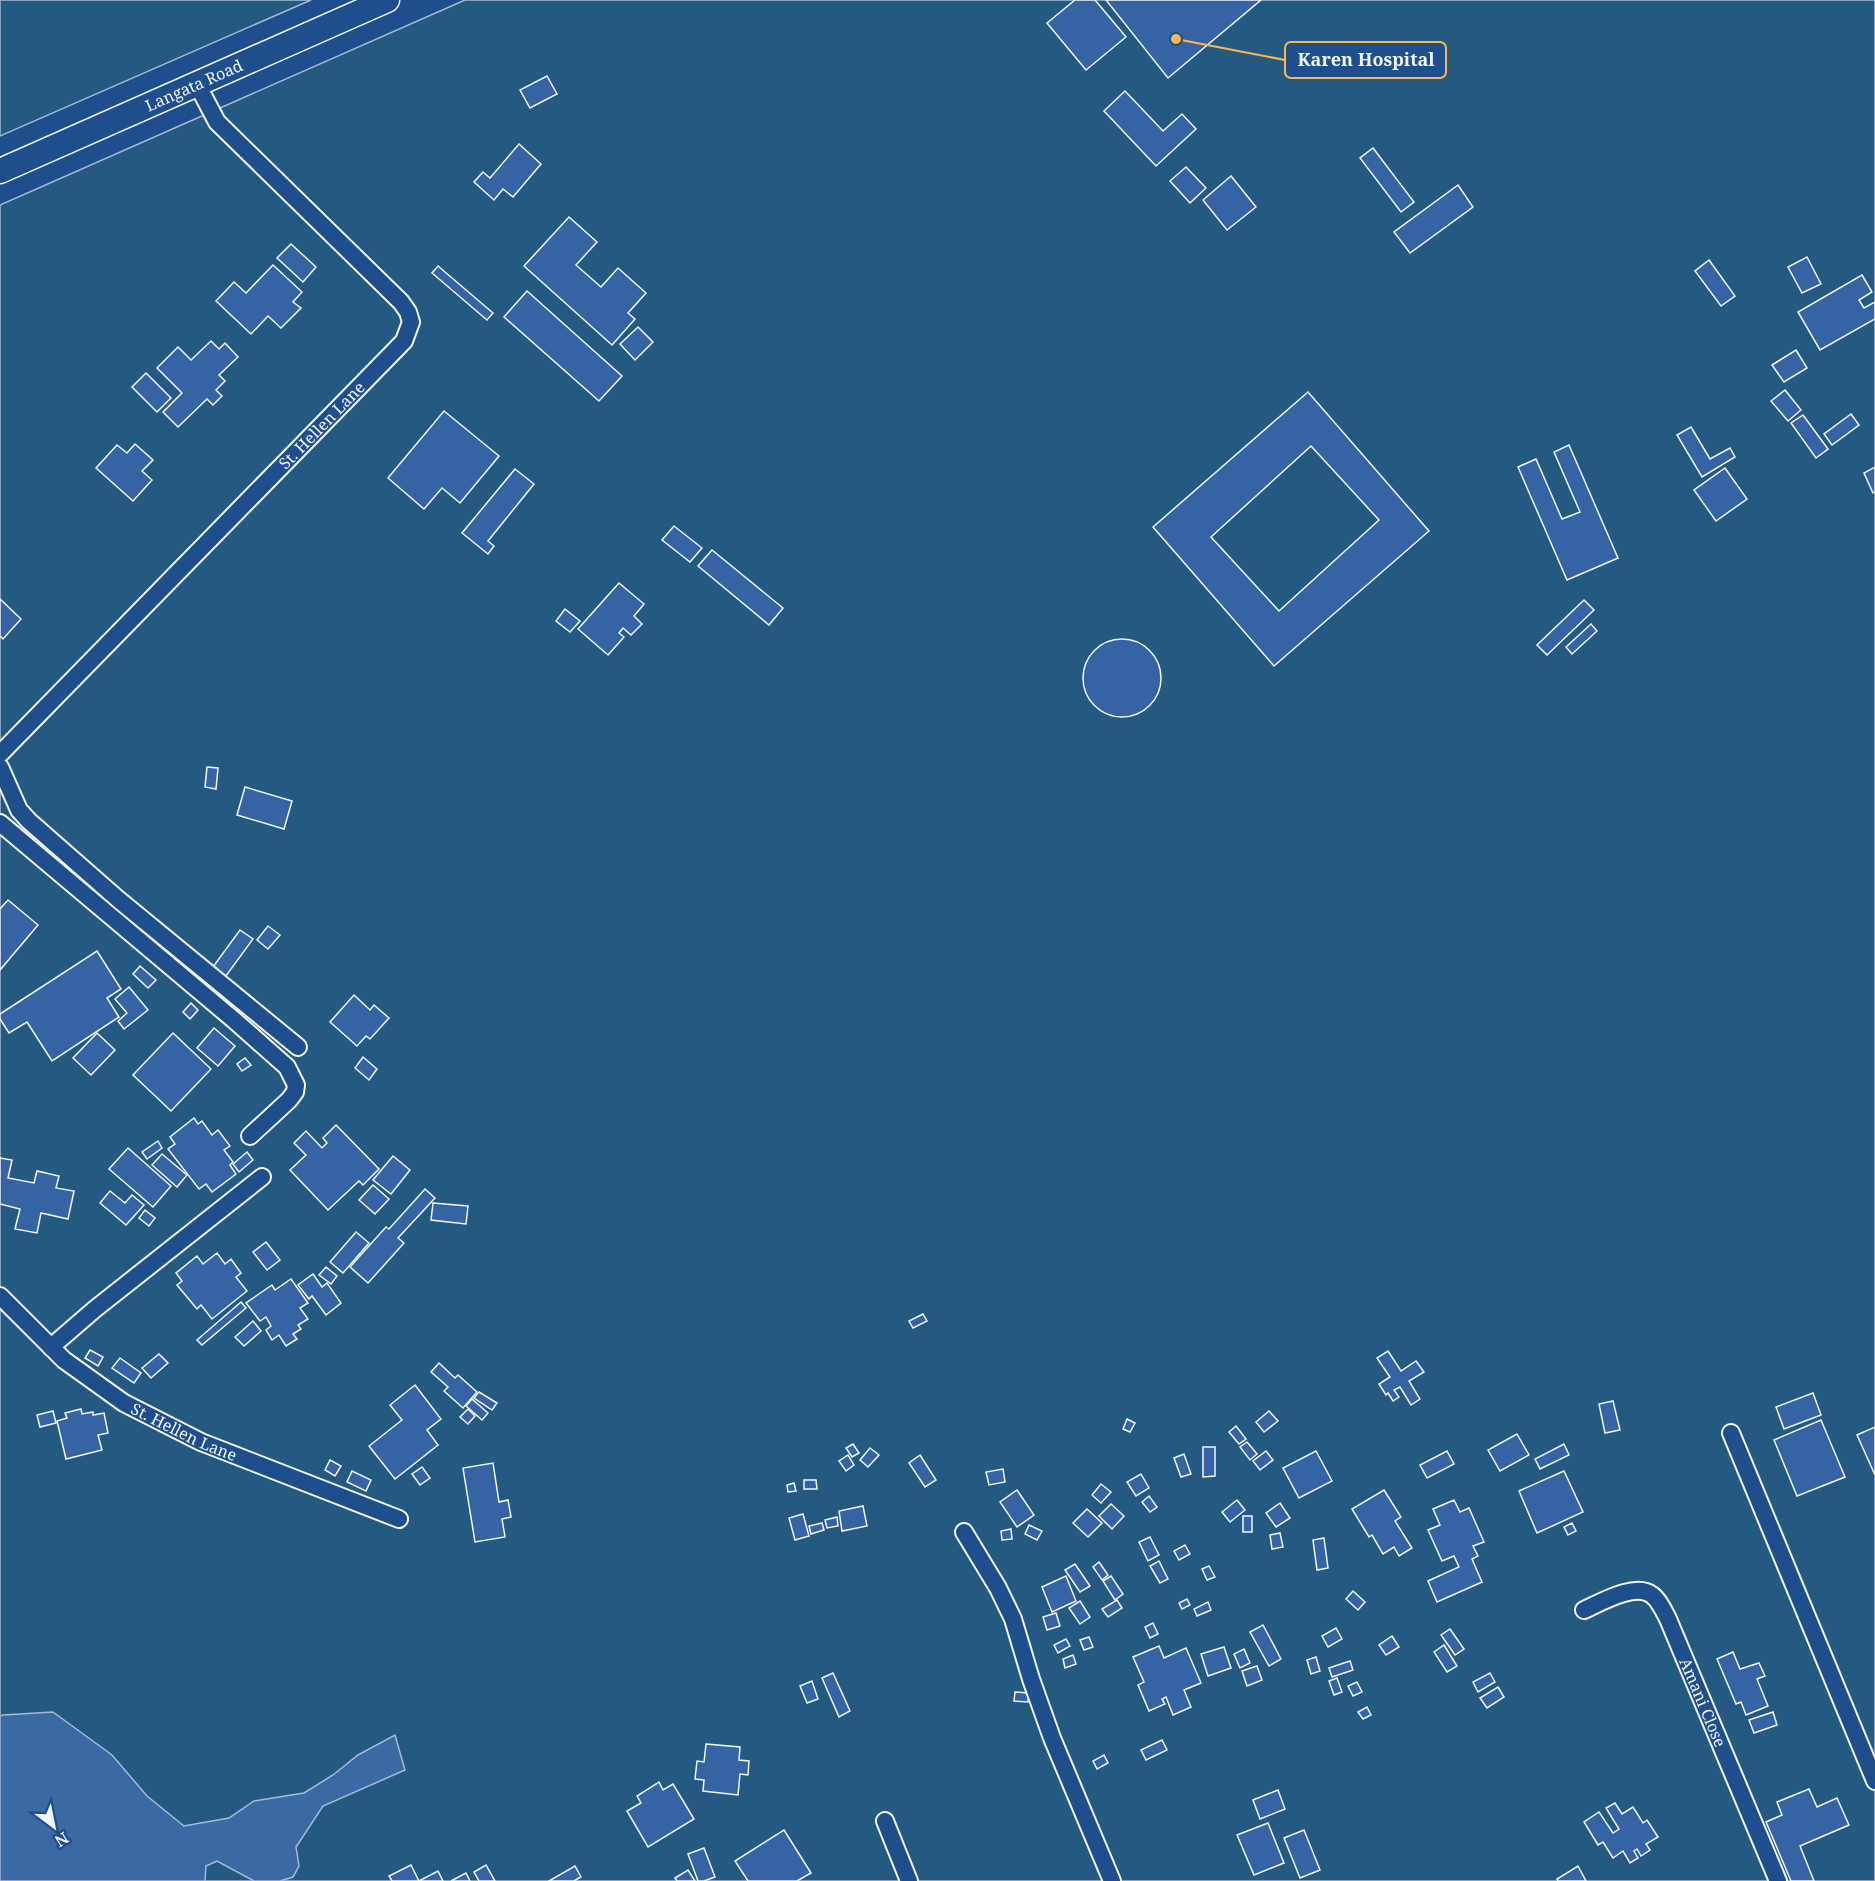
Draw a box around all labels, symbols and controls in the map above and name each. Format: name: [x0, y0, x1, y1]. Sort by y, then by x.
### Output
callout: Karen Hospital: [1285, 42, 1446, 78]
text: Karen Hospital: [1297, 47, 1435, 71]
street label: Langata Road: [142, 54, 246, 116]
street label: St. Hellen Lane: [274, 376, 370, 474]
street label: St. Hellen Lane: [127, 1397, 240, 1466]
street label: Amani Close: [1675, 1654, 1732, 1750]
north arrow: [24, 1797, 84, 1857]
text: N: [50, 1827, 73, 1853]

